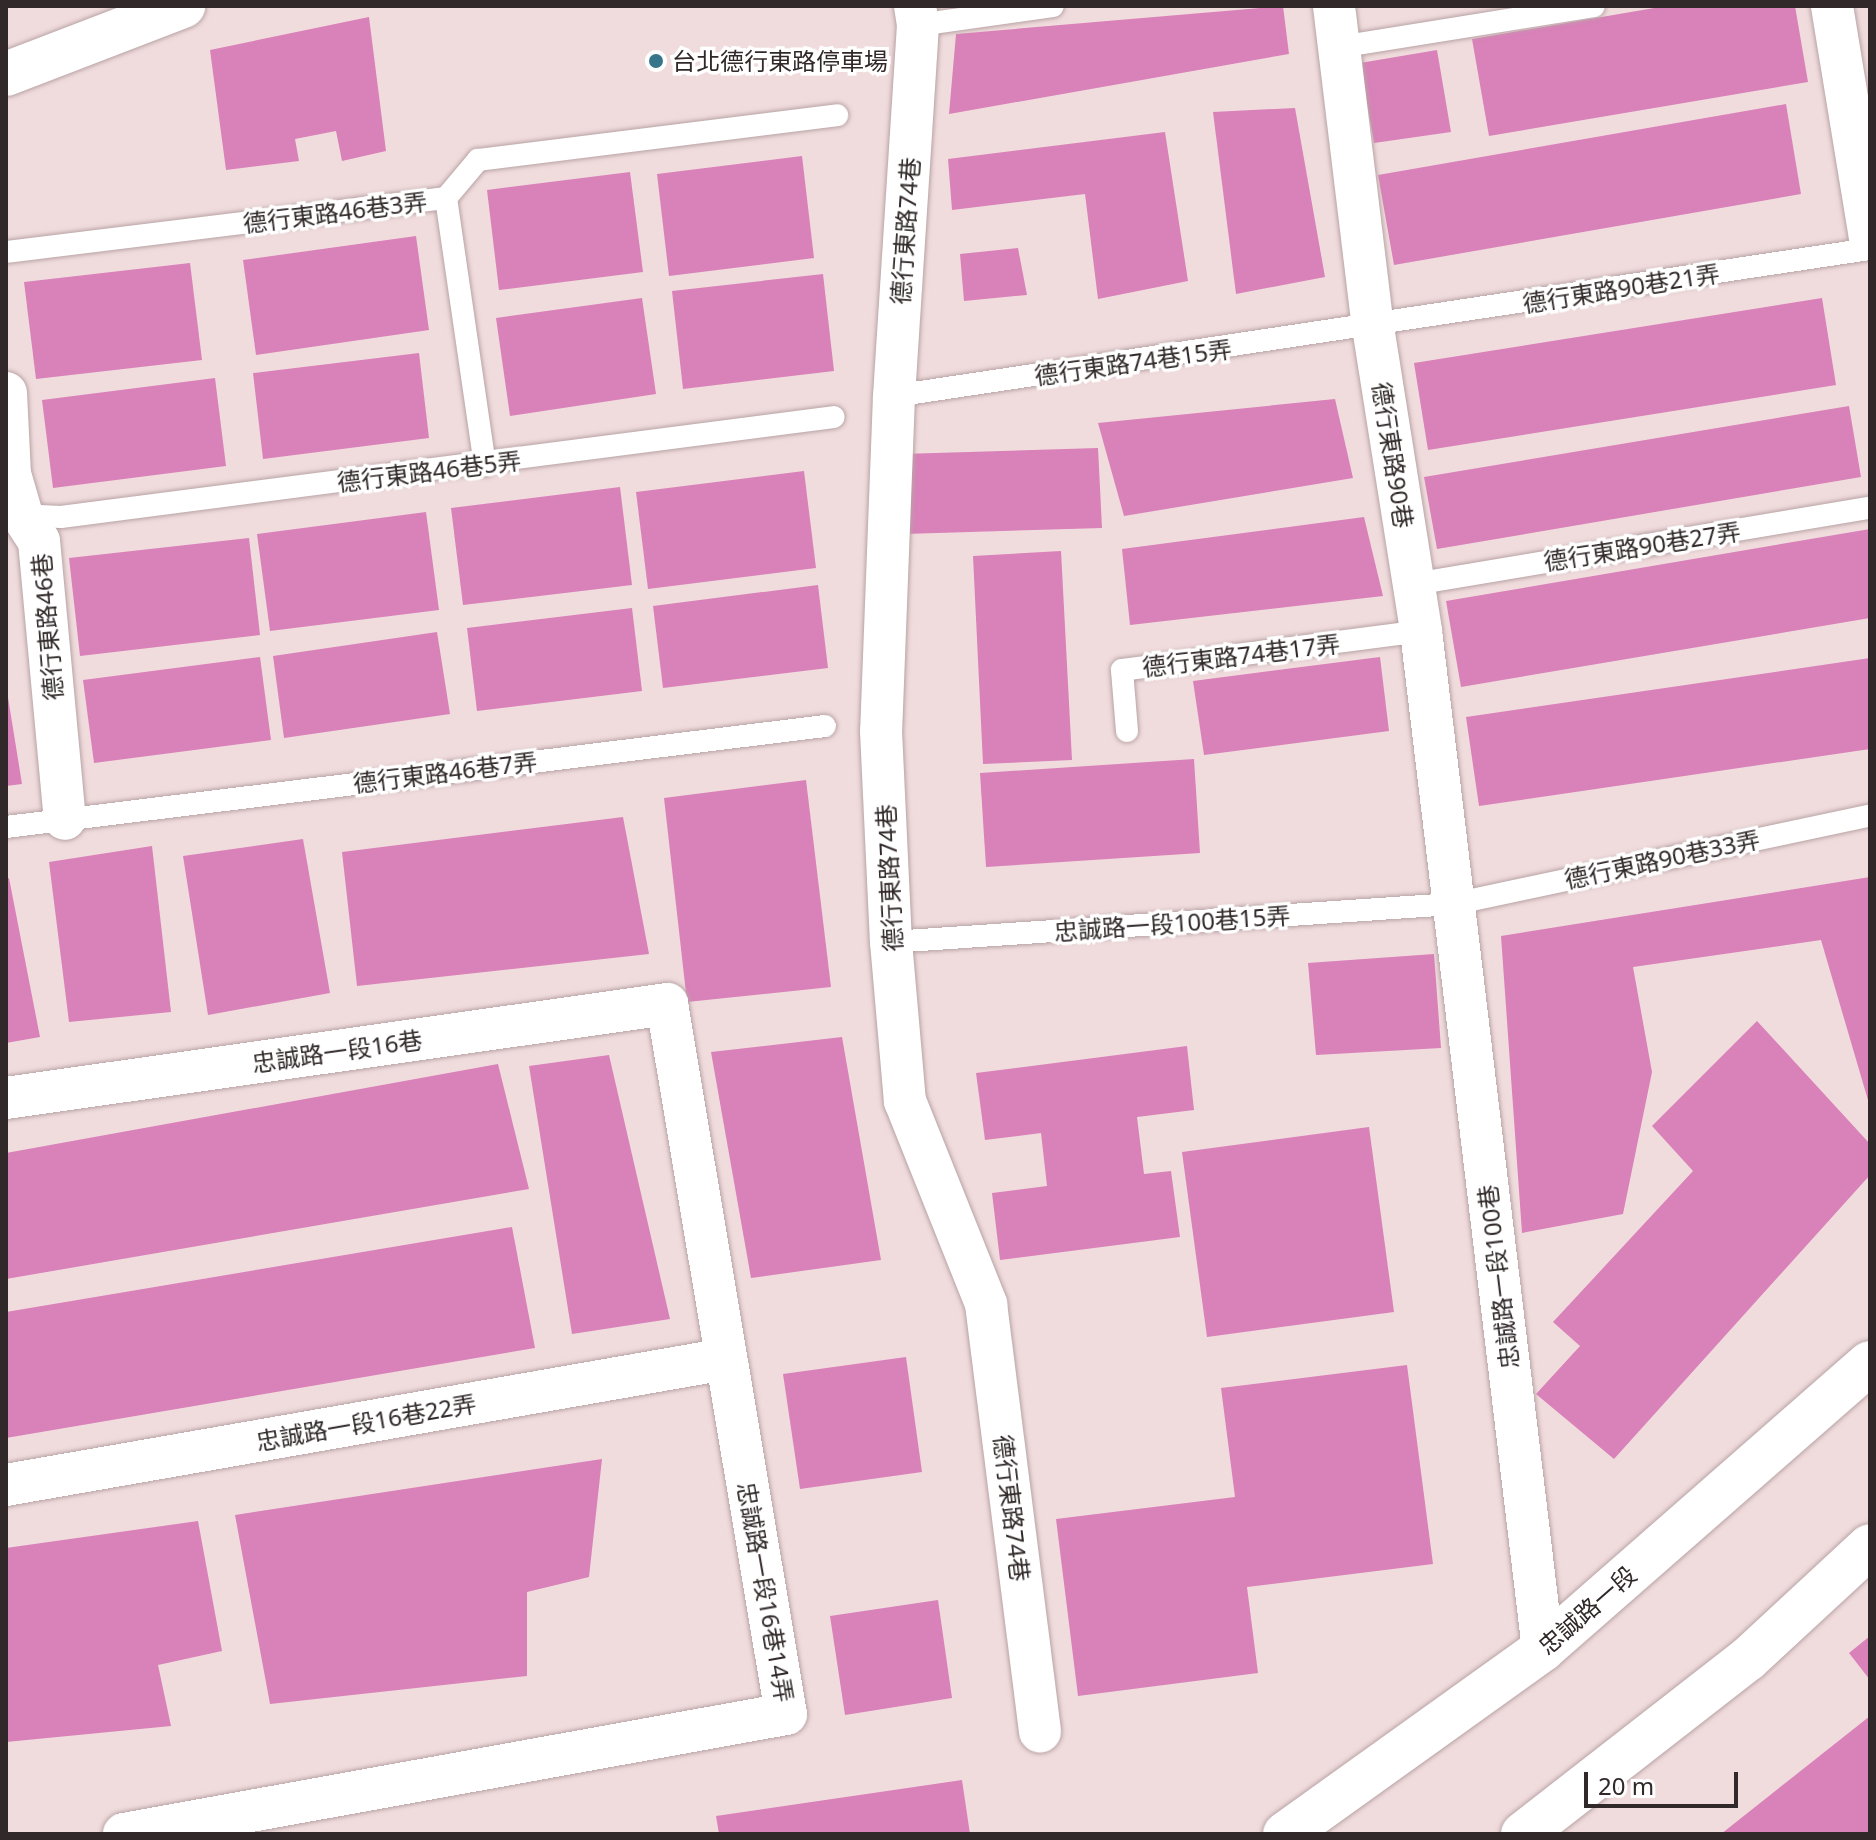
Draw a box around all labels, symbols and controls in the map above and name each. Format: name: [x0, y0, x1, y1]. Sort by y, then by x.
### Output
place label: 台北德行東路停車場: [672, 47, 888, 75]
marker: 台北德行東路停車場: [647, 52, 665, 70]
street label: 德行東路74巷: [885, 156, 925, 306]
street label: 德行東路46巷3弄: [241, 186, 429, 238]
street label: 德行東路90巷21弄: [1521, 258, 1721, 318]
street label: 德行東路74巷15弄: [1033, 334, 1233, 390]
street label: 德行東路90巷: [1367, 380, 1419, 530]
street label: 德行東路46巷5弄: [335, 445, 523, 497]
street label: 德行東路90巷27弄: [1542, 516, 1742, 576]
street label: 德行東路46巷: [26, 552, 68, 702]
street label: 德行東路74巷17弄: [1141, 629, 1341, 681]
street label: 德行東路46巷7弄: [351, 746, 539, 798]
street label: 德行東路74巷: [871, 804, 907, 952]
street label: 德行東路90巷33弄: [1562, 824, 1762, 894]
street label: 忠誠路一段100巷15弄: [1053, 900, 1291, 946]
street label: 忠誠路一段16巷: [250, 1025, 424, 1077]
street label: 忠誠路一段100巷: [1472, 1183, 1524, 1371]
street label: 忠誠路一段16巷22弄: [254, 1388, 478, 1456]
street label: 德行東路74巷: [989, 1433, 1035, 1583]
street label: 忠誠路一段16巷14弄: [732, 1480, 800, 1704]
street label: 忠誠路一段: [1532, 1560, 1642, 1660]
scale bar: [1588, 1756, 1742, 1806]
text: 20 m: [1598, 1769, 1654, 1802]

